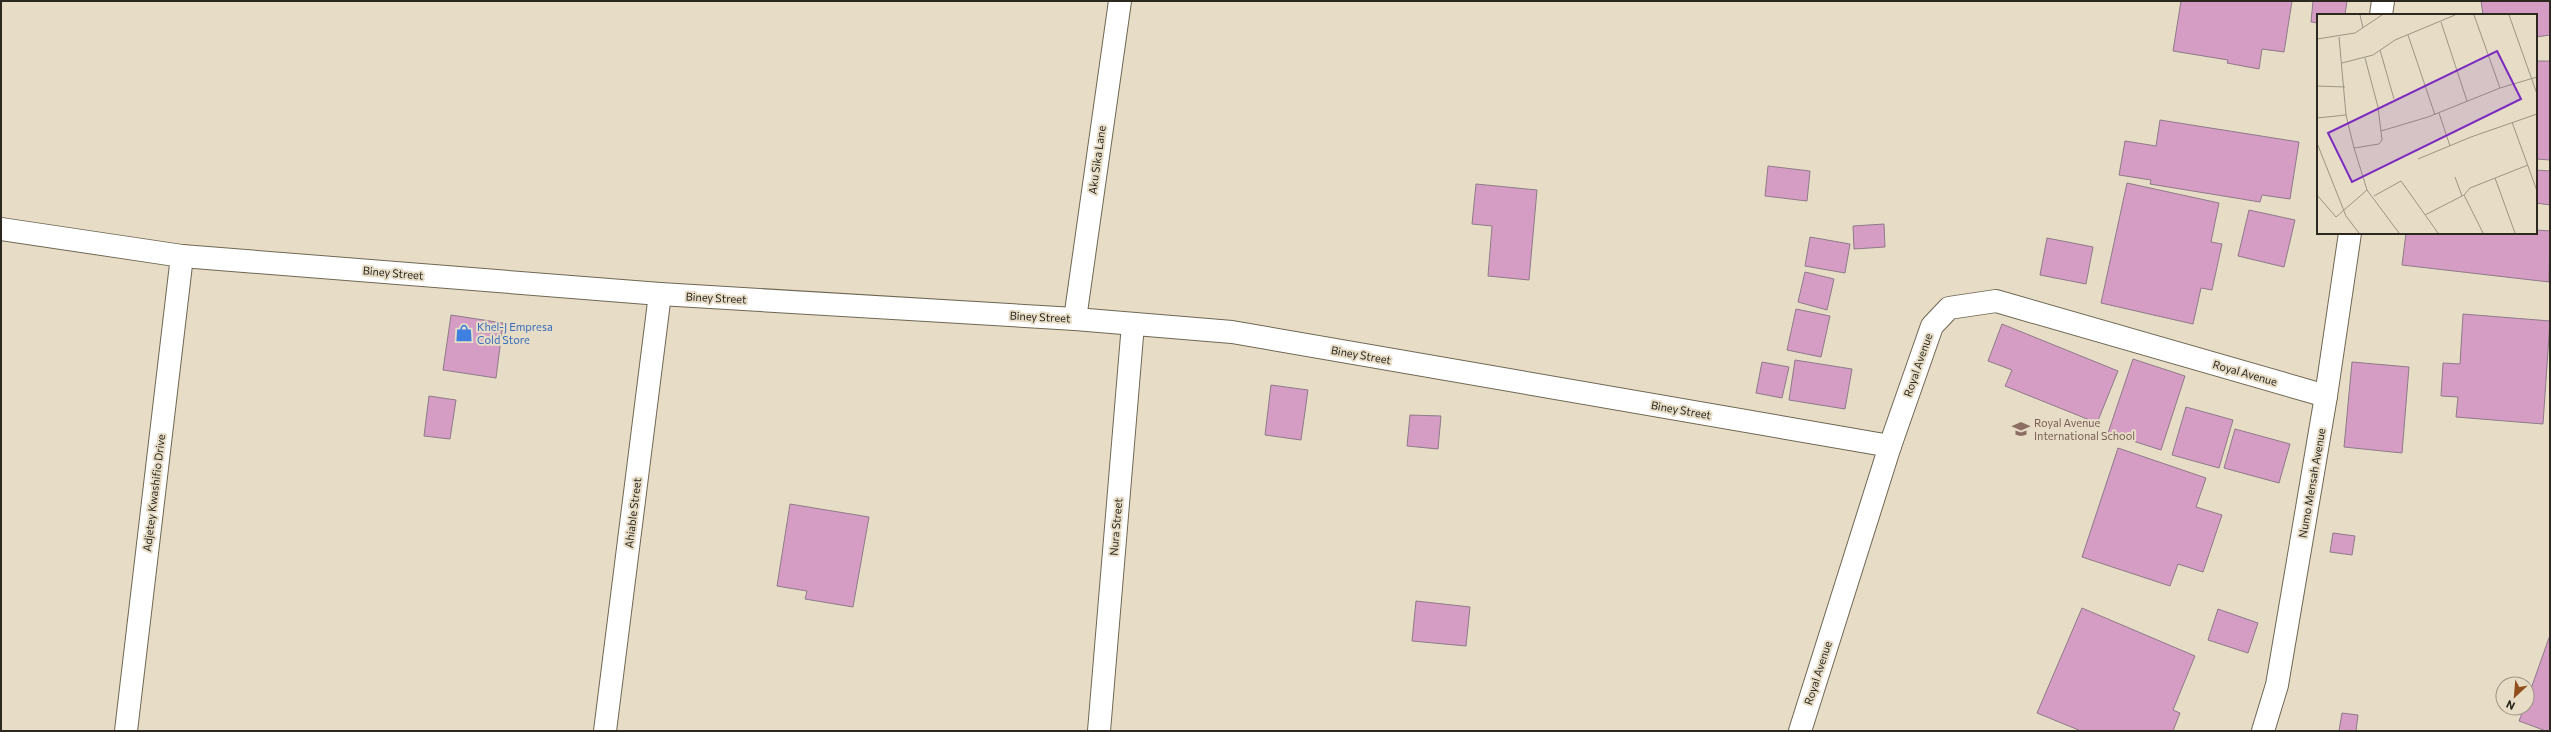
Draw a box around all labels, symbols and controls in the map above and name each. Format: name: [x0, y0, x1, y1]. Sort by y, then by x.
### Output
inset map: [2317, 14, 2537, 234]
street label: Aku Sika Lane: [1085, 125, 1108, 195]
street label: Biney Street: [362, 263, 424, 282]
street label: Biney Street: [685, 289, 747, 306]
street label: Biney Street: [1009, 308, 1071, 325]
place label: Khel-J Empresa Cold Store: [477, 320, 553, 346]
shop icon: Khel-J Empresa Cold Store: [454, 323, 474, 343]
street label: Royal Avenue: [1901, 331, 1935, 398]
street label: Biney Street: [1330, 343, 1393, 366]
street label: Royal Avenue: [2211, 357, 2279, 388]
street label: Biney Street: [1650, 398, 1713, 421]
place label: Royal Avenue International School: [2034, 416, 2135, 442]
school or university icon: Royal Avenue International School: [2011, 419, 2031, 439]
street label: Numo Mensah Avenue: [2295, 427, 2328, 539]
street label: Adjetey Kwashifio Drive: [140, 433, 167, 552]
street label: Ahiable Street: [622, 477, 643, 549]
street label: Nura Street: [1107, 497, 1125, 556]
street label: Royal Avenue: [1801, 639, 1834, 706]
north arrow: [2495, 676, 2535, 716]
text: N: [2504, 698, 2517, 713]

